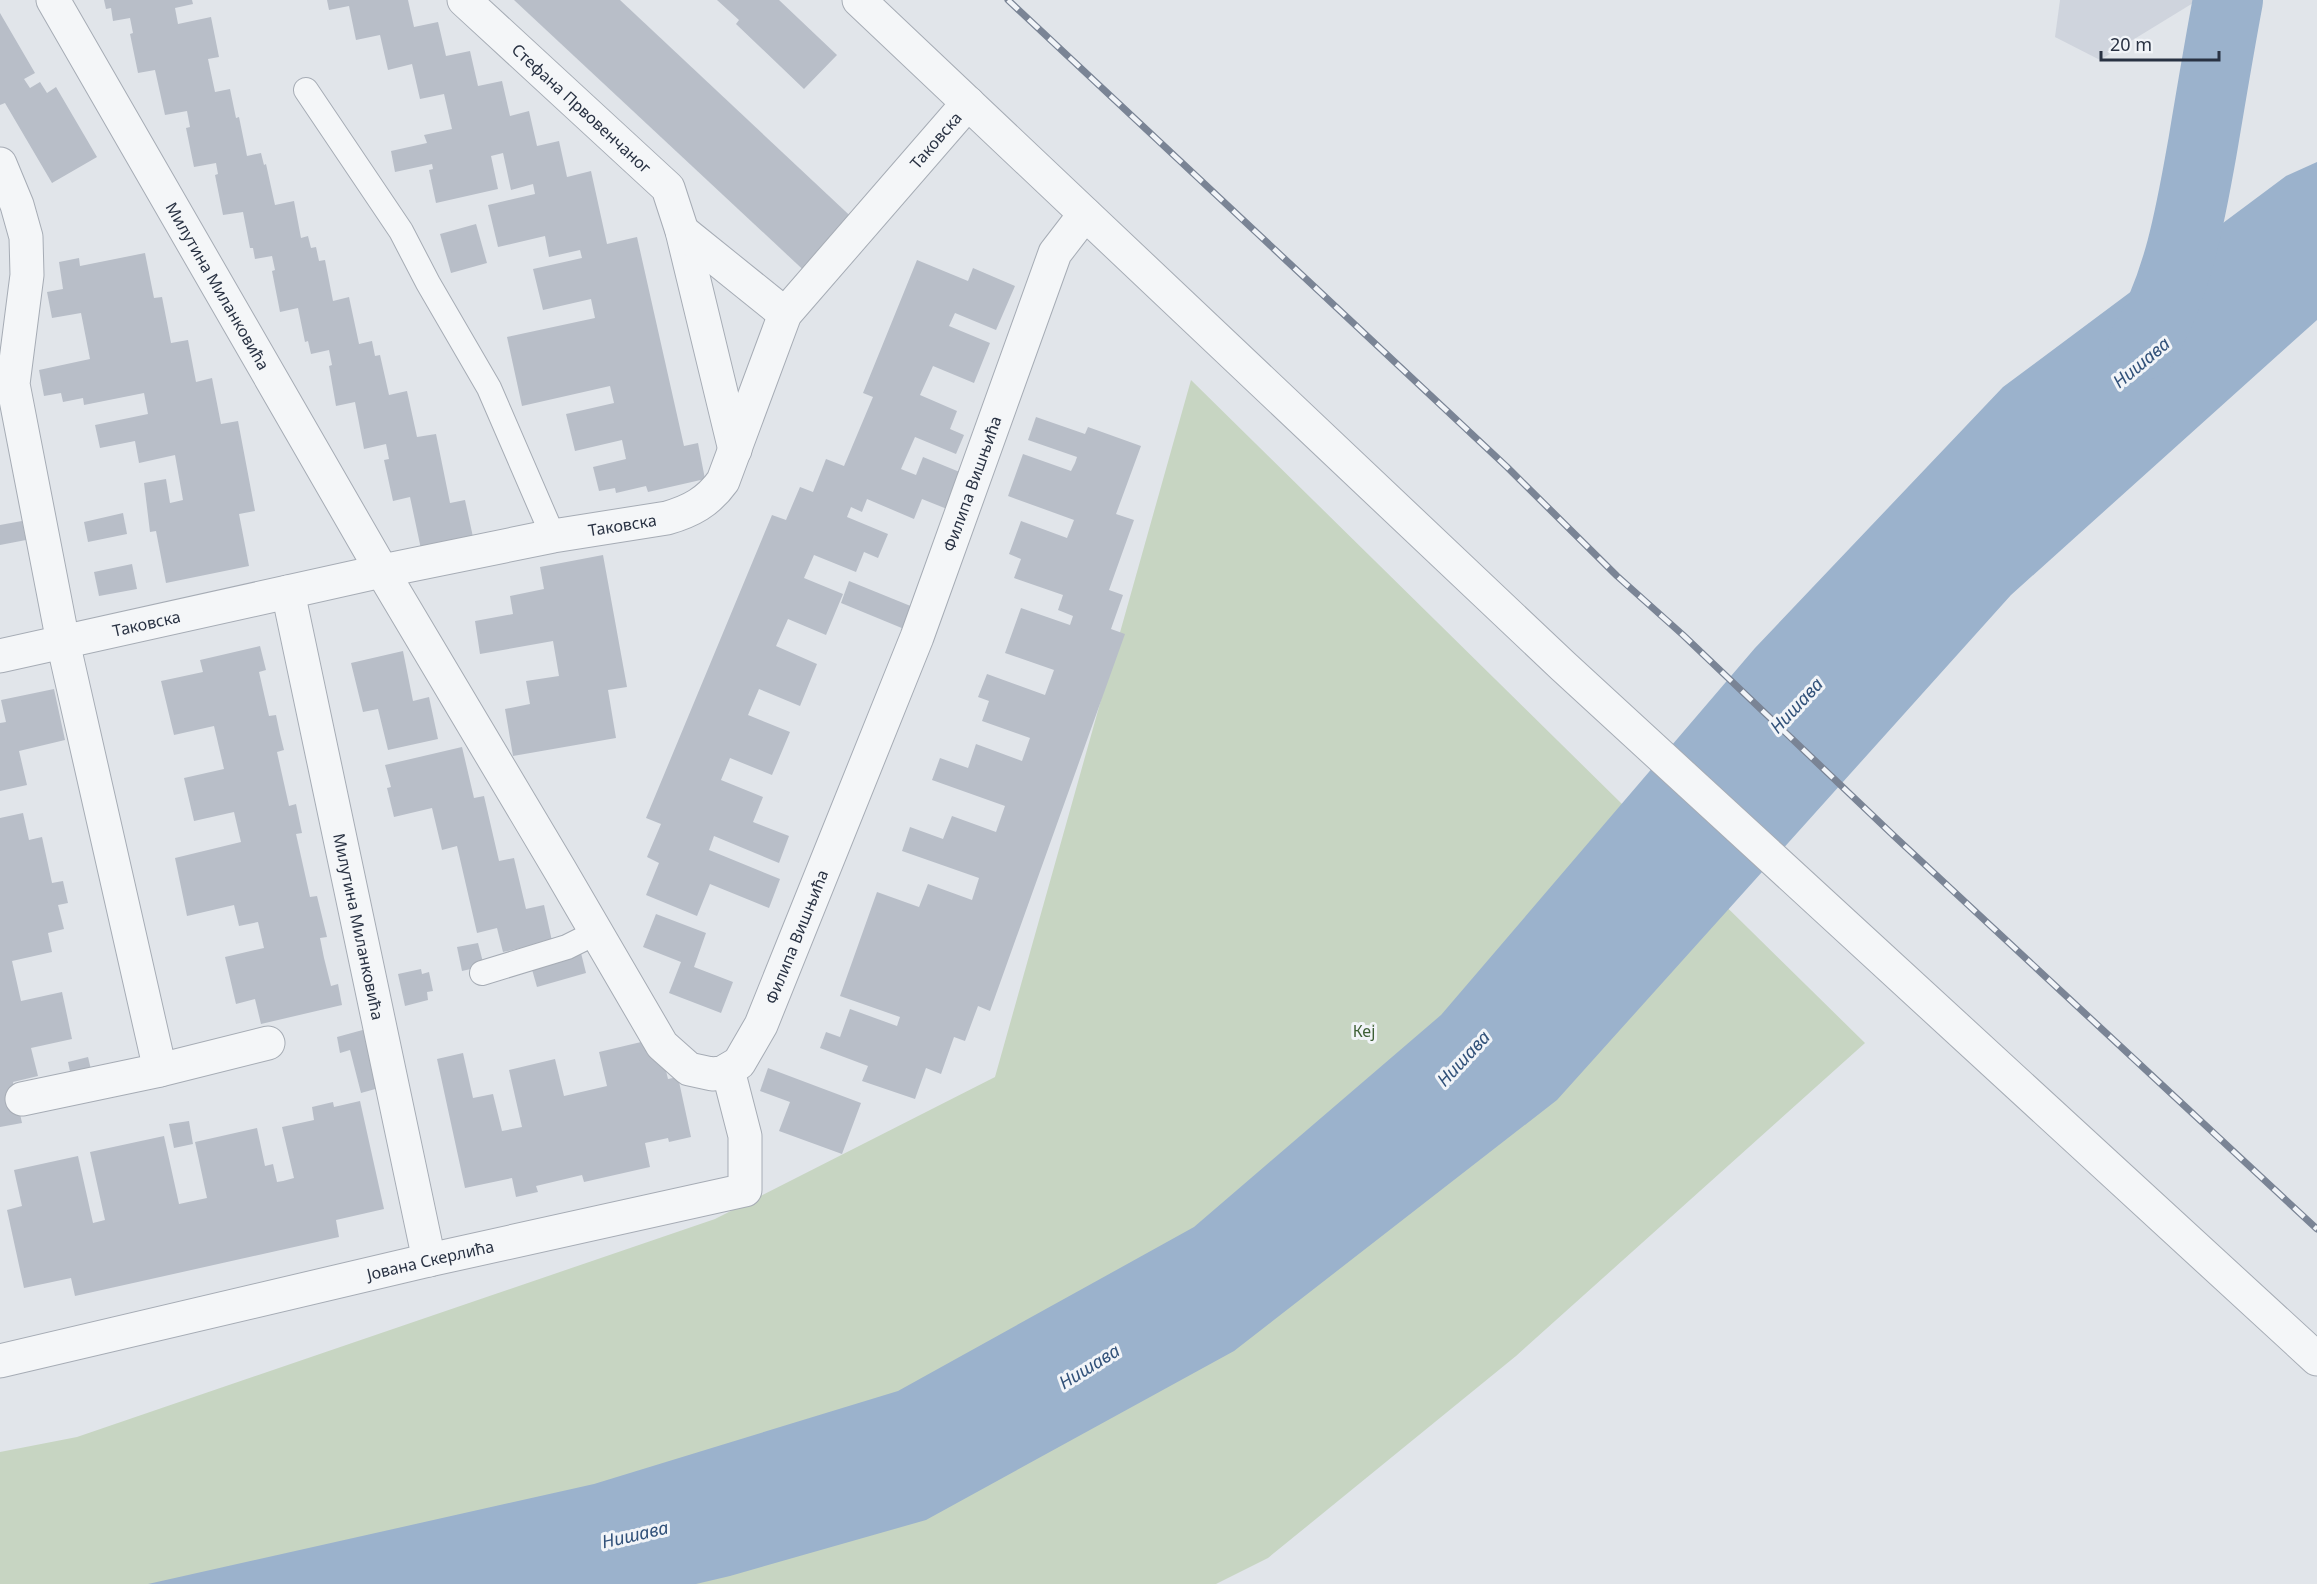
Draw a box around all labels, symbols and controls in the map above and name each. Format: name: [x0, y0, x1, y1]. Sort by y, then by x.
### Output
scale bar: [2101, 24, 2220, 62]
text: 20 m: [2110, 32, 2152, 56]
street label: Стефана Првовенчаног: [507, 39, 656, 178]
street label: Таковска: [905, 107, 967, 173]
street label: Милутина Миланковића: [161, 198, 275, 374]
water label: Нишава: [2107, 331, 2175, 393]
street label: Филипа Вишњића: [938, 413, 1007, 555]
street label: Таковска: [587, 509, 658, 541]
street label: Таковска: [110, 605, 182, 642]
water label: Нишава: [1764, 672, 1828, 738]
street label: Милутина Миланковића: [328, 831, 389, 1022]
street label: Филипа Вишњића: [760, 866, 833, 1007]
park label: Кеј: [1353, 1020, 1375, 1042]
water label: Нишава: [1431, 1025, 1495, 1091]
street label: Јована Скерлића: [363, 1235, 496, 1286]
water label: Нишава: [1054, 1338, 1124, 1394]
water label: Нишава: [599, 1515, 671, 1553]

